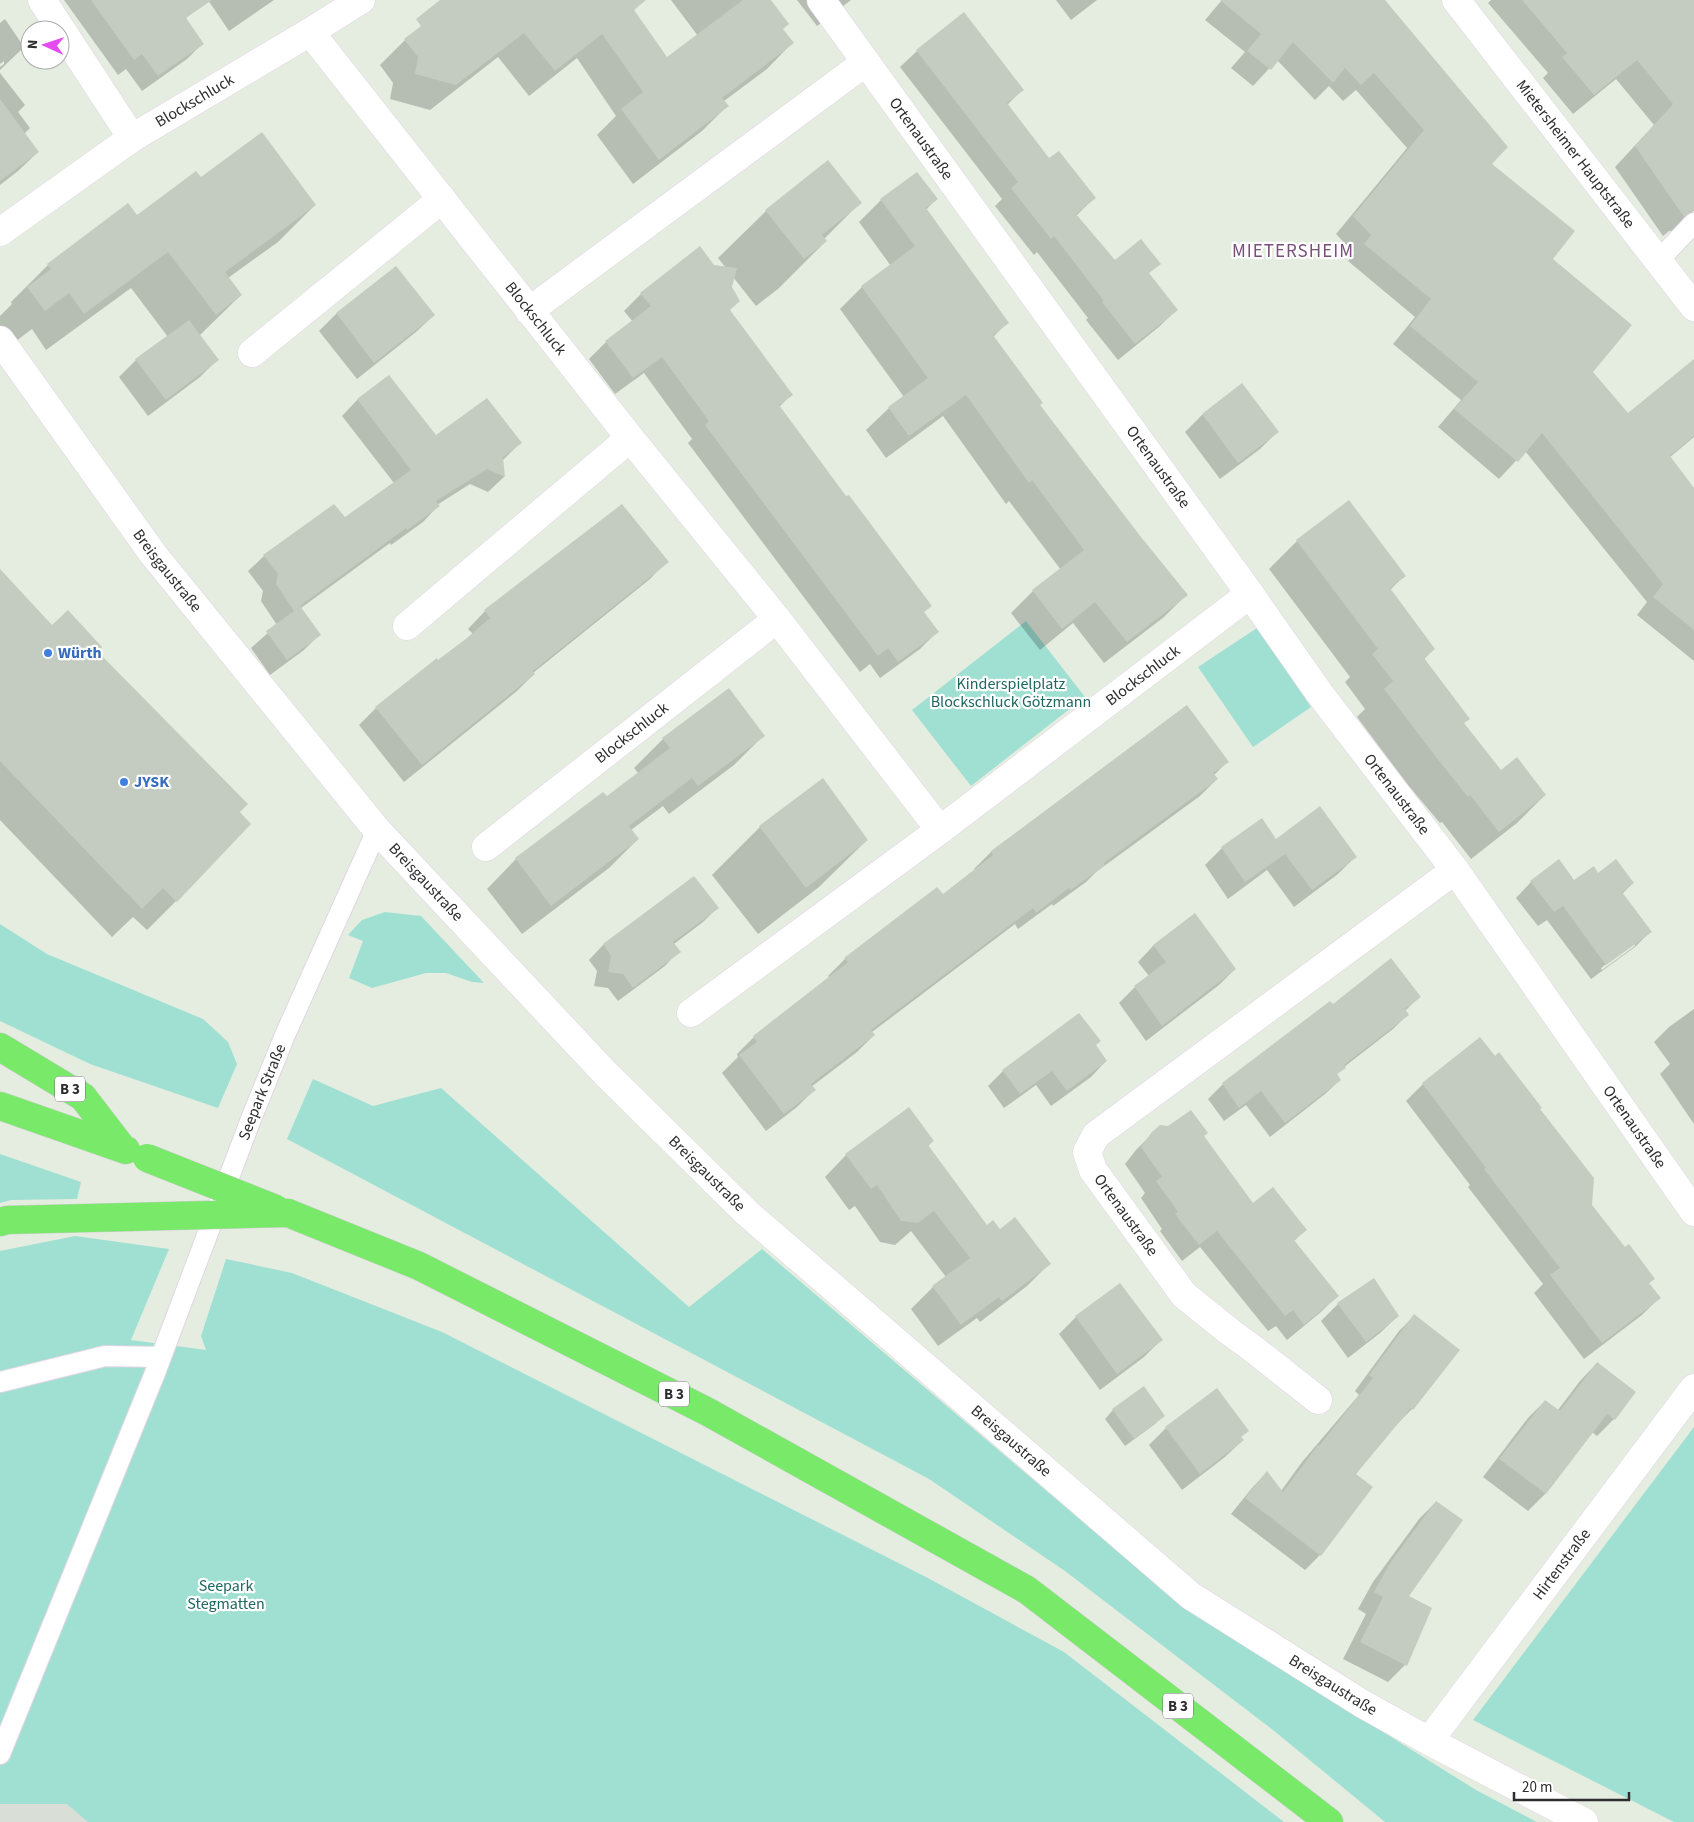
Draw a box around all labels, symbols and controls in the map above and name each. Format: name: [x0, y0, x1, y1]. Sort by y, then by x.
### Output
north arrow: [20, 20, 70, 70]
text: N: [23, 39, 43, 50]
street label: Blockschluck: [151, 69, 238, 133]
street label: Mietersheimer Hauptstraße: [1511, 75, 1640, 233]
street label: Ortenaustraße: [884, 93, 959, 184]
district label: MIETERSHEIM: [1232, 238, 1354, 265]
street label: Blockschluck: [500, 277, 572, 360]
street label: Ortenaustraße: [1121, 421, 1196, 513]
street label: Breisgaustraße: [128, 525, 207, 617]
street label: Blockschluck: [1101, 640, 1185, 711]
place label: Würth: [58, 642, 102, 664]
marker: Würth: [42, 647, 54, 659]
park label: Kinderspielplatz Blockschluck Götzmann: [931, 673, 1091, 713]
street label: Blockschluck: [590, 697, 673, 769]
street label: Ortenaustraße: [1359, 749, 1435, 839]
place label: JYSK: [134, 771, 169, 793]
marker: JYSK: [118, 776, 130, 788]
street label: Breisgaustraße: [384, 838, 468, 926]
street label: Seepark Straße: [233, 1041, 291, 1143]
road number: B 3: [55, 1076, 85, 1102]
street label: Ortenaustraße: [1598, 1081, 1671, 1173]
street label: Breisgaustraße: [664, 1131, 750, 1217]
street label: Ortenaustraße: [1089, 1169, 1163, 1261]
road number: B 3: [659, 1382, 689, 1406]
street label: Breisgaustraße: [966, 1400, 1056, 1482]
street label: Hirtenstraße: [1528, 1524, 1596, 1604]
park label: Seepark Stegmatten: [187, 1575, 265, 1615]
street label: Breisgaustraße: [1284, 1649, 1381, 1721]
road number: B 3: [1163, 1694, 1193, 1718]
scale bar: [1514, 1770, 1629, 1802]
text: 20 m: [1522, 1777, 1552, 1798]

